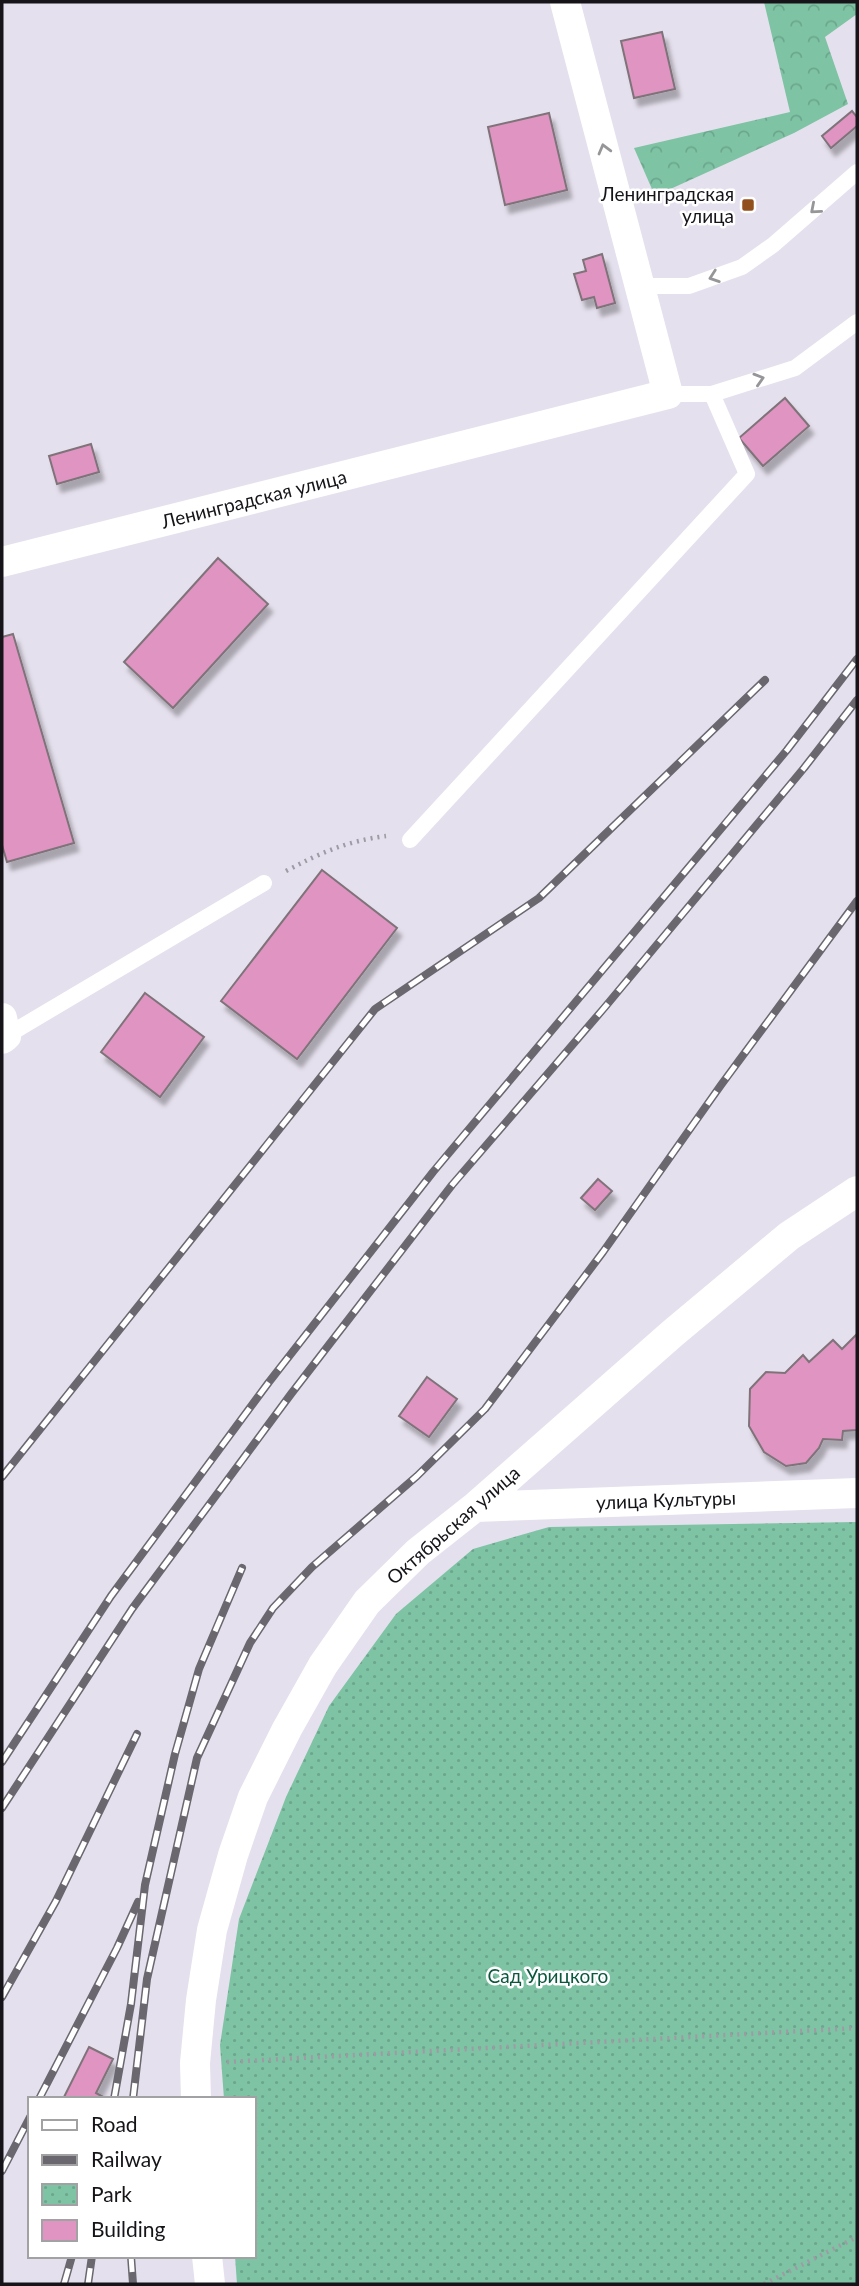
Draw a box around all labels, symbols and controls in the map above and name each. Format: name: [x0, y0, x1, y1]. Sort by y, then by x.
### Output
one-way arrow: [598, 143, 612, 155]
place label: Ленинградская улица: [600, 182, 734, 227]
marker: Ленинградская улица: [740, 197, 756, 213]
one-way arrow: [810, 201, 823, 213]
one-way arrow: [708, 269, 720, 283]
one-way arrow: [753, 373, 765, 388]
street label: Ленинградская улица: [158, 464, 349, 533]
street label: Октябрьская улица: [381, 1461, 524, 1589]
street label: улица Культуры: [596, 1486, 736, 1513]
park label: Сад Урицкого: [488, 1964, 608, 1987]
legend: [28, 2097, 256, 2258]
text: Road: [91, 2111, 138, 2136]
text: Railway: [91, 2146, 162, 2171]
text: Park: [91, 2181, 132, 2206]
text: Building: [91, 2216, 166, 2241]

